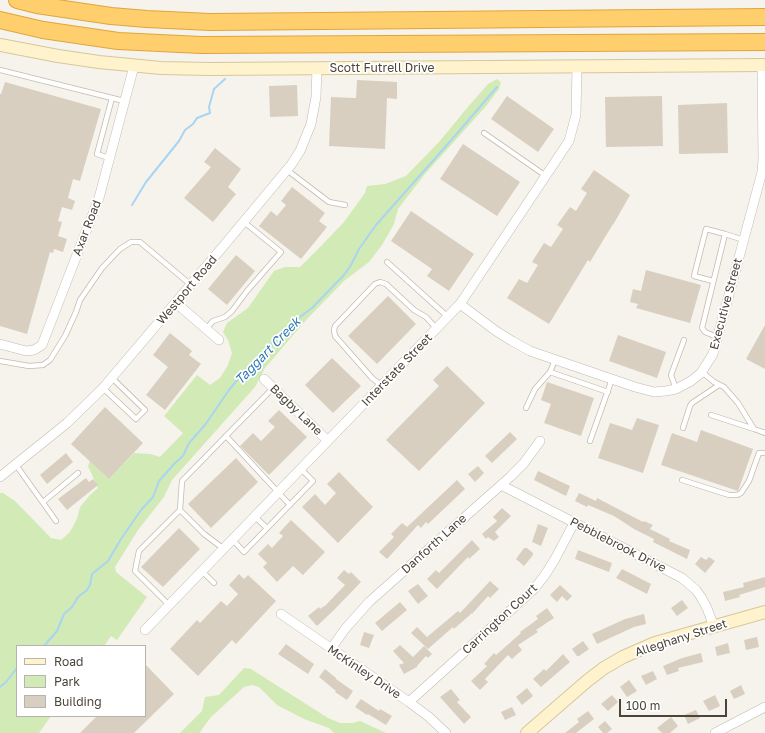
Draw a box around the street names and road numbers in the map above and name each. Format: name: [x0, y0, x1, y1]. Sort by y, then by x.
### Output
street label: Scott Futrell Drive: [329, 61, 435, 75]
street label: Axar Road: [70, 198, 104, 258]
street label: Westport Road: [154, 252, 220, 328]
street label: Executive Street: [707, 257, 745, 351]
street label: Interstate Street: [359, 331, 435, 409]
street label: Bagby Lane: [267, 382, 325, 438]
street label: Danforth Lane: [399, 511, 469, 577]
street label: Pebblebrook Drive: [568, 515, 668, 575]
street label: Carrington Court: [460, 581, 540, 657]
street label: Alleghany Street: [633, 616, 729, 660]
street label: McKinley Drive: [324, 642, 404, 702]

